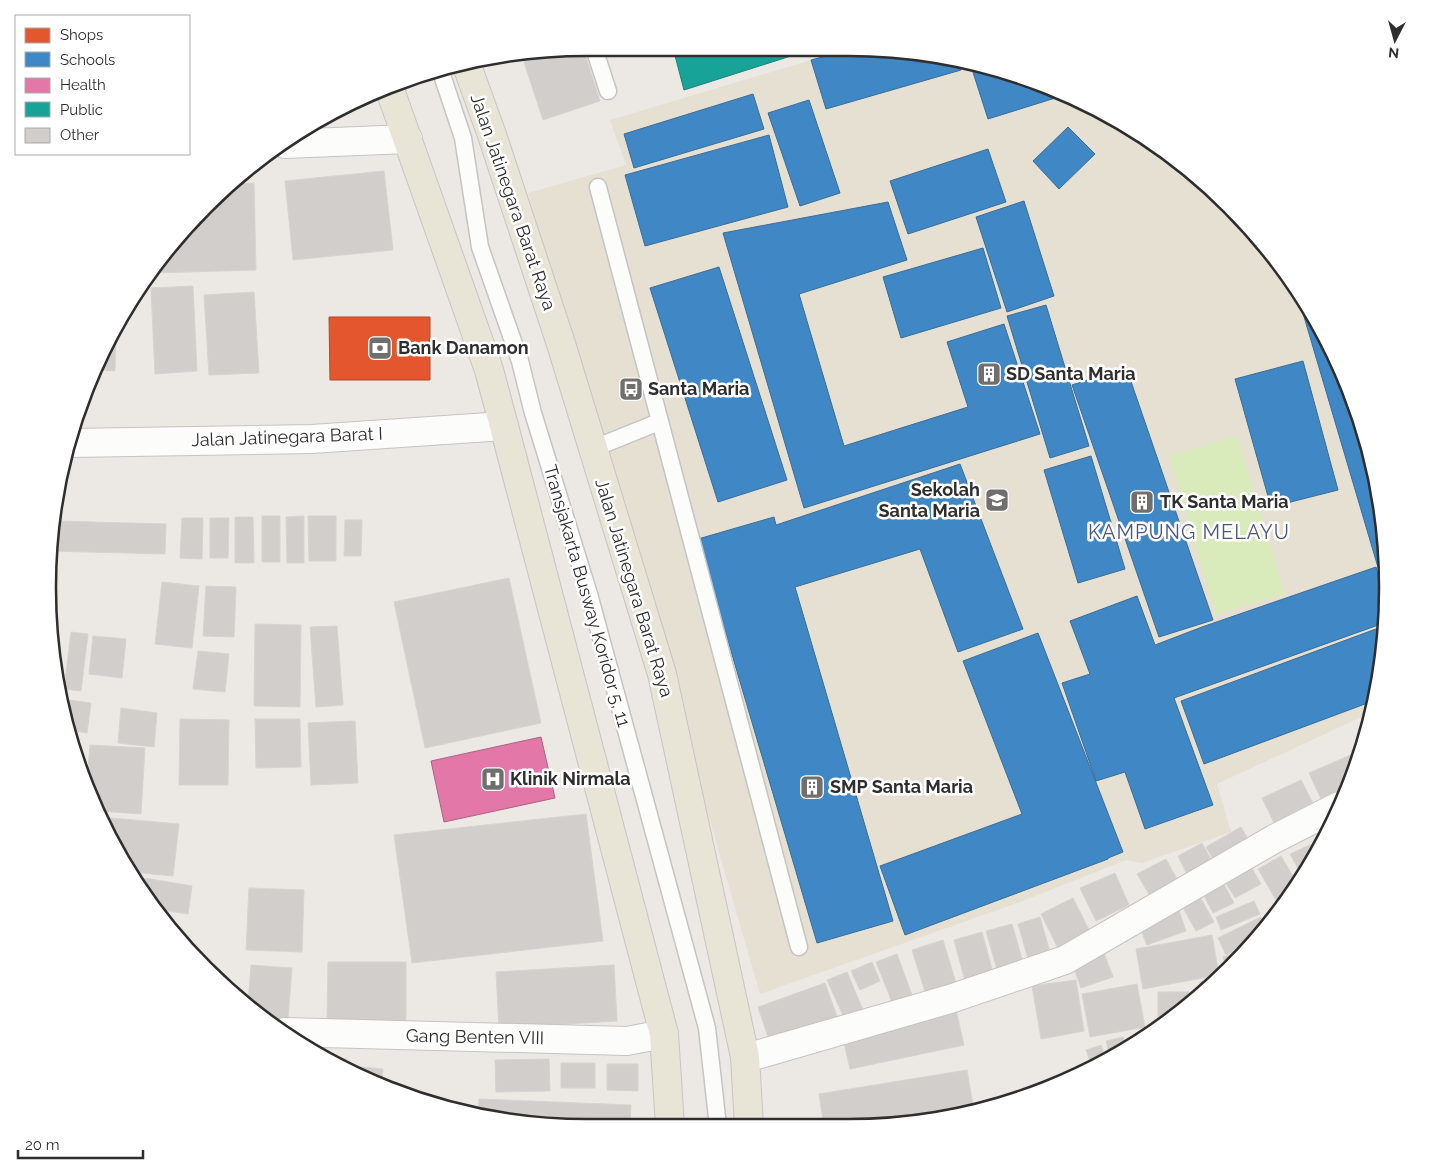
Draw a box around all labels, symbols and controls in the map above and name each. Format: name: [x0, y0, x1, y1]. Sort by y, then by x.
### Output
legend: [15, 15, 190, 155]
north arrow: [1370, 15, 1420, 65]
text: Shops: [60, 26, 103, 44]
text: N: [1387, 44, 1400, 61]
text: Schools: [60, 51, 115, 69]
text: Health: [60, 76, 106, 94]
street label: Jalan Jatinegara Barat Raya: [467, 91, 560, 313]
text: Public: [60, 101, 103, 119]
text: Other: [60, 126, 100, 144]
bank icon: Bank Danamon: [367, 335, 393, 361]
place label: Bank Danamon: [398, 337, 529, 358]
building icon: SD Santa Maria: [976, 361, 1002, 387]
place label: SD Santa Maria: [1006, 363, 1136, 384]
bus stop icon: Santa Maria: [618, 376, 644, 402]
place label: Santa Maria: [648, 378, 749, 399]
street label: Jalan Jatinegara Barat I: [191, 423, 383, 450]
street label: Transjakarta Busway Koridor 5, 11: [540, 462, 635, 730]
street label: Jalan Jatinegara Barat Raya: [591, 476, 678, 700]
place label: Sekolah Santa Maria: [879, 479, 980, 521]
school or university icon: Sekolah Santa Maria: [984, 487, 1010, 513]
building icon: TK Santa Maria: [1129, 489, 1155, 515]
place label: TK Santa Maria: [1160, 491, 1289, 512]
district label: KAMPUNG MELAYU: [1088, 520, 1290, 544]
hospital icon: Klinik Nirmala: [480, 766, 506, 792]
place label: Klinik Nirmala: [510, 768, 631, 789]
building icon: SMP Santa Maria: [799, 774, 825, 800]
place label: SMP Santa Maria: [830, 776, 973, 797]
street label: Gang Benten VIII: [406, 1025, 544, 1048]
scale bar: [18, 1128, 142, 1160]
text: 20 m: [25, 1136, 60, 1154]

